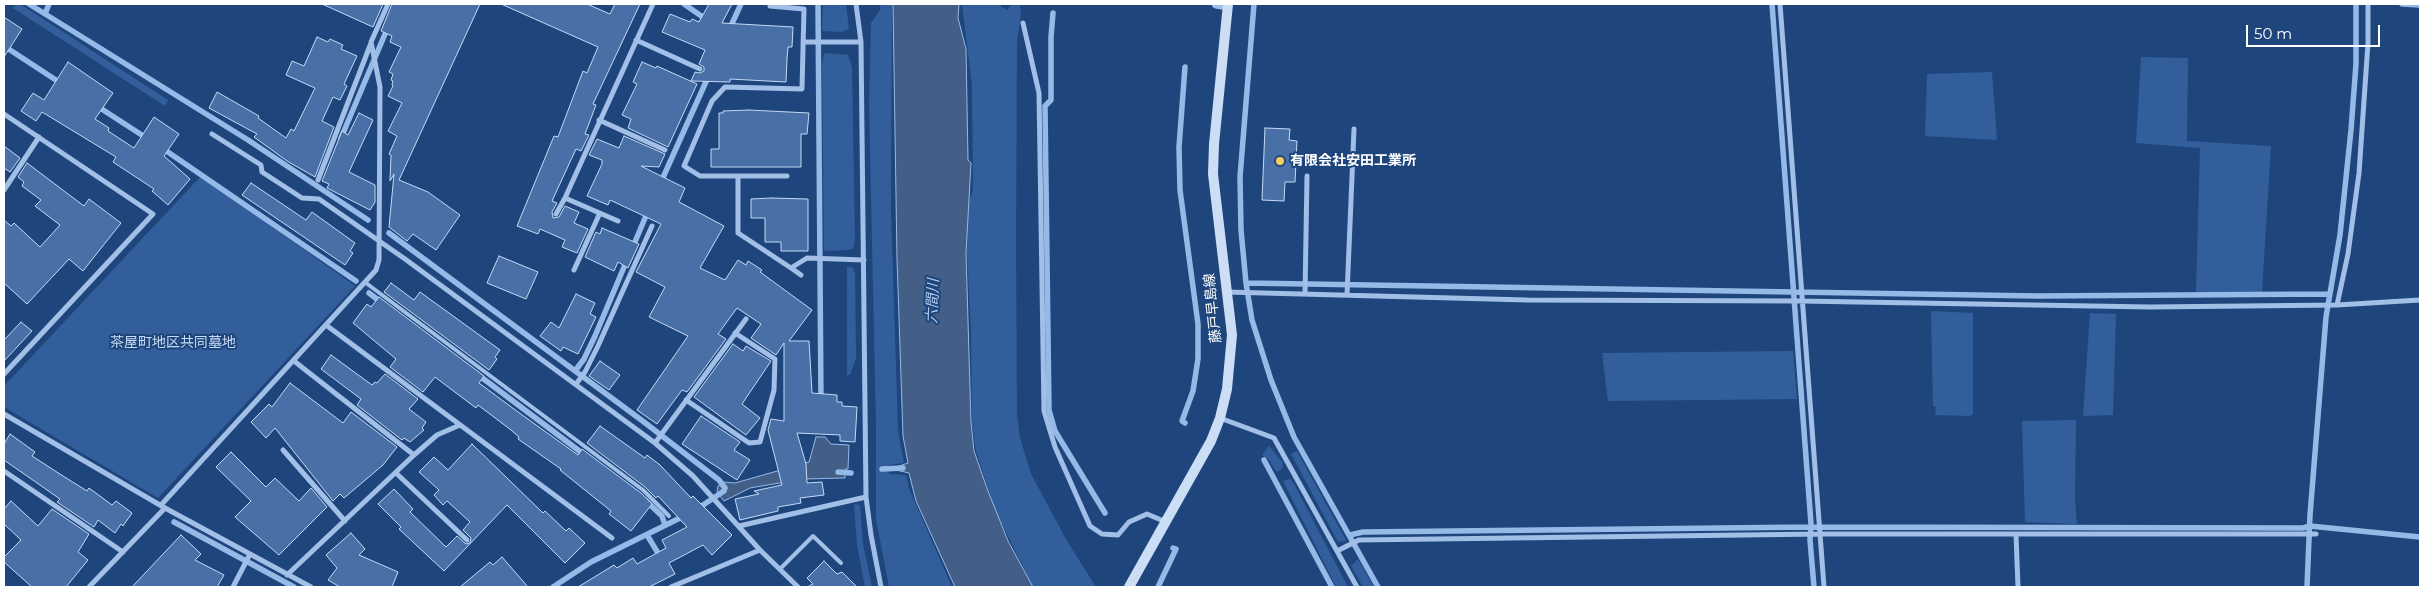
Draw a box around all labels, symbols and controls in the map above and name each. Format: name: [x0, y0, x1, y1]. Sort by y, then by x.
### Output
scale bar: [2249, 15, 2383, 47]
text: 50 m: [2254, 24, 2292, 43]
place label: 有限会社安田工業所: [1290, 153, 1416, 169]
marker: 有限会社安田工業所: [1274, 155, 1286, 167]
street label: 藤戸早島線: [1201, 272, 1225, 344]
water label: 六間川: [923, 278, 943, 324]
park label: 茶屋町地区共同墓地: [110, 335, 236, 351]

